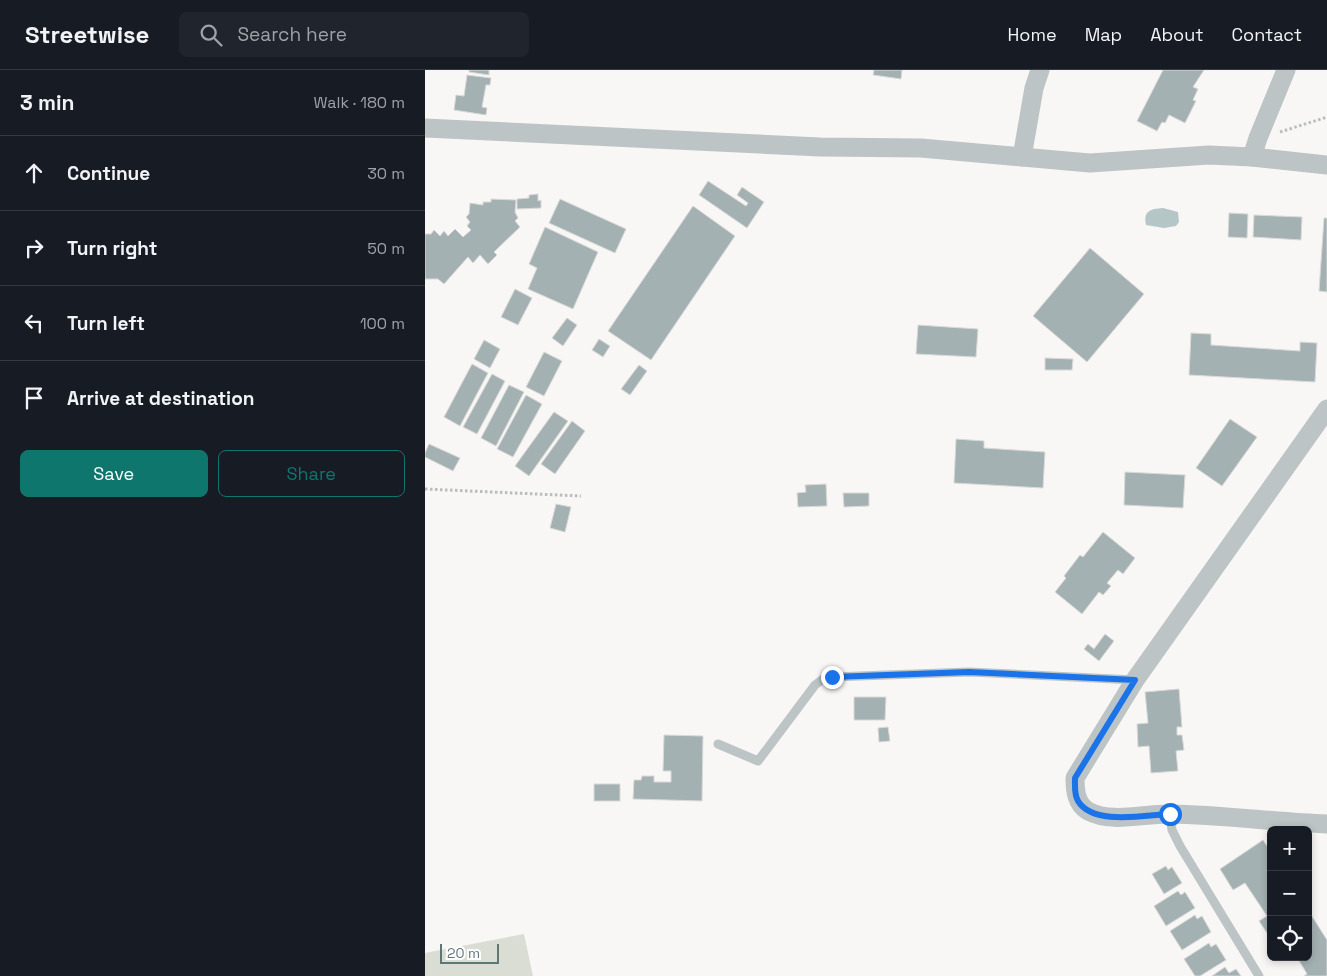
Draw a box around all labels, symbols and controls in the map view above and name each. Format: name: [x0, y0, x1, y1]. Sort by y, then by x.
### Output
search box: [179, 12, 529, 57]
text: Streetwise: [25, 19, 149, 50]
icon: search: [197, 21, 225, 49]
text: Search here: [237, 22, 347, 47]
text: Home: [1008, 23, 1057, 46]
text: Map: [1085, 23, 1122, 46]
text: About: [1150, 23, 1204, 46]
text: Contact: [1232, 23, 1302, 46]
text: 3 min: [20, 89, 75, 116]
text: Walk · 180 m: [313, 92, 405, 113]
icon: ahead: [20, 159, 48, 187]
text: Continue: [67, 161, 150, 186]
text: 30 m: [367, 163, 405, 184]
icon: right: [20, 234, 48, 262]
text: Turn right: [67, 236, 157, 261]
text: 50 m: [367, 238, 405, 259]
icon: left: [20, 309, 48, 337]
text: Turn left: [67, 311, 145, 336]
text: 100 m: [360, 313, 405, 334]
icon: arrive: [20, 384, 48, 412]
text: Arrive at destination: [67, 386, 255, 411]
button: Save: [20, 450, 208, 497]
button: Share: [218, 450, 405, 497]
route end: [821, 666, 844, 689]
route start: [1159, 803, 1182, 826]
map controls: [1267, 826, 1312, 961]
button: +: [1267, 826, 1312, 871]
button: −: [1267, 871, 1312, 916]
button: locate: [1267, 916, 1312, 961]
scale bar: [440, 941, 499, 964]
text: 20 m: [447, 944, 480, 962]

